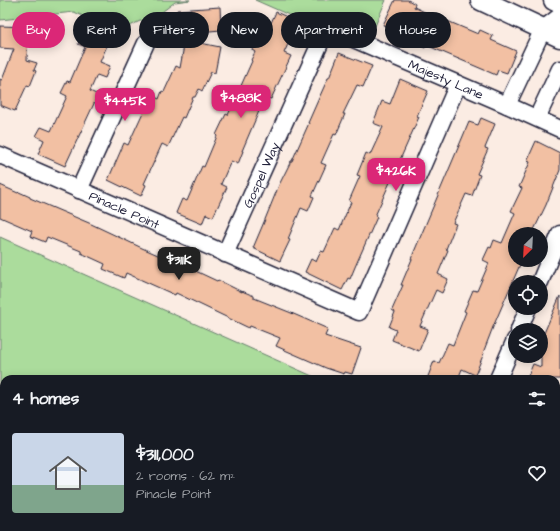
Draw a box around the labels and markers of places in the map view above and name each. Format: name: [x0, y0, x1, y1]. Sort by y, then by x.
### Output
pin: $488K: [213, 85, 269, 119]
pin: $445K: [97, 88, 153, 122]
pin: $426K: [368, 158, 424, 192]
pin: $311K: [151, 247, 207, 281]

